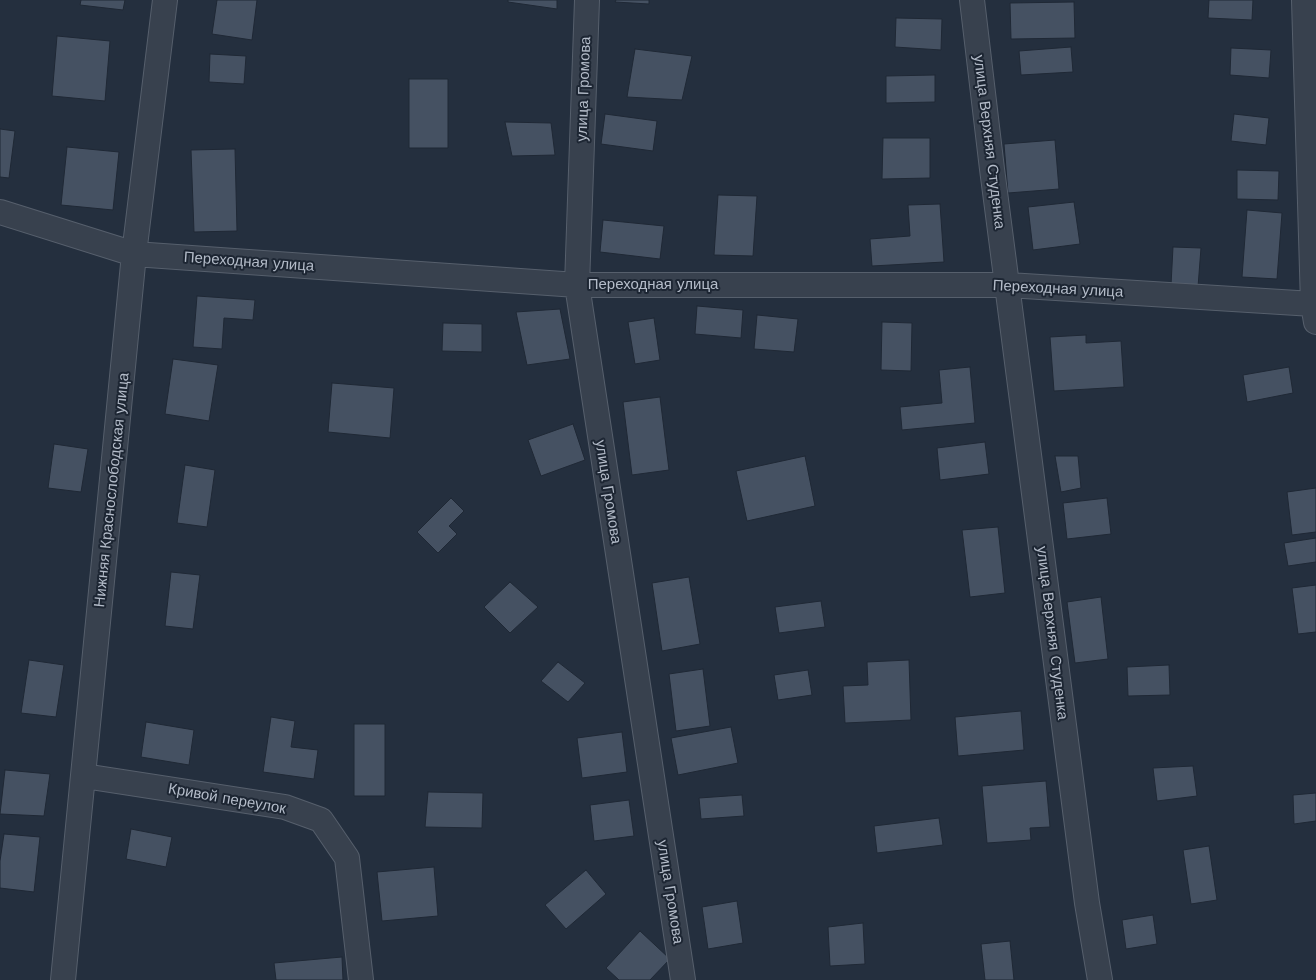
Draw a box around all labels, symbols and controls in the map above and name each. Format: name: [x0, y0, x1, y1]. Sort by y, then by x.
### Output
street label: улица Громова: [573, 36, 595, 142]
street label: улица Верхняя Студенка: [969, 54, 1009, 230]
street label: Переходная улица: [183, 248, 315, 276]
street label: Переходная улица: [588, 276, 718, 294]
street label: Переходная улица: [992, 277, 1124, 301]
street label: Нижняя Краснослободская улица: [91, 372, 133, 608]
street label: улица Громова: [591, 439, 625, 545]
street label: улица Верхняя Cтуденка: [1032, 545, 1072, 721]
street label: Кривой переулок: [167, 780, 287, 818]
street label: улица Громова: [653, 839, 687, 945]

